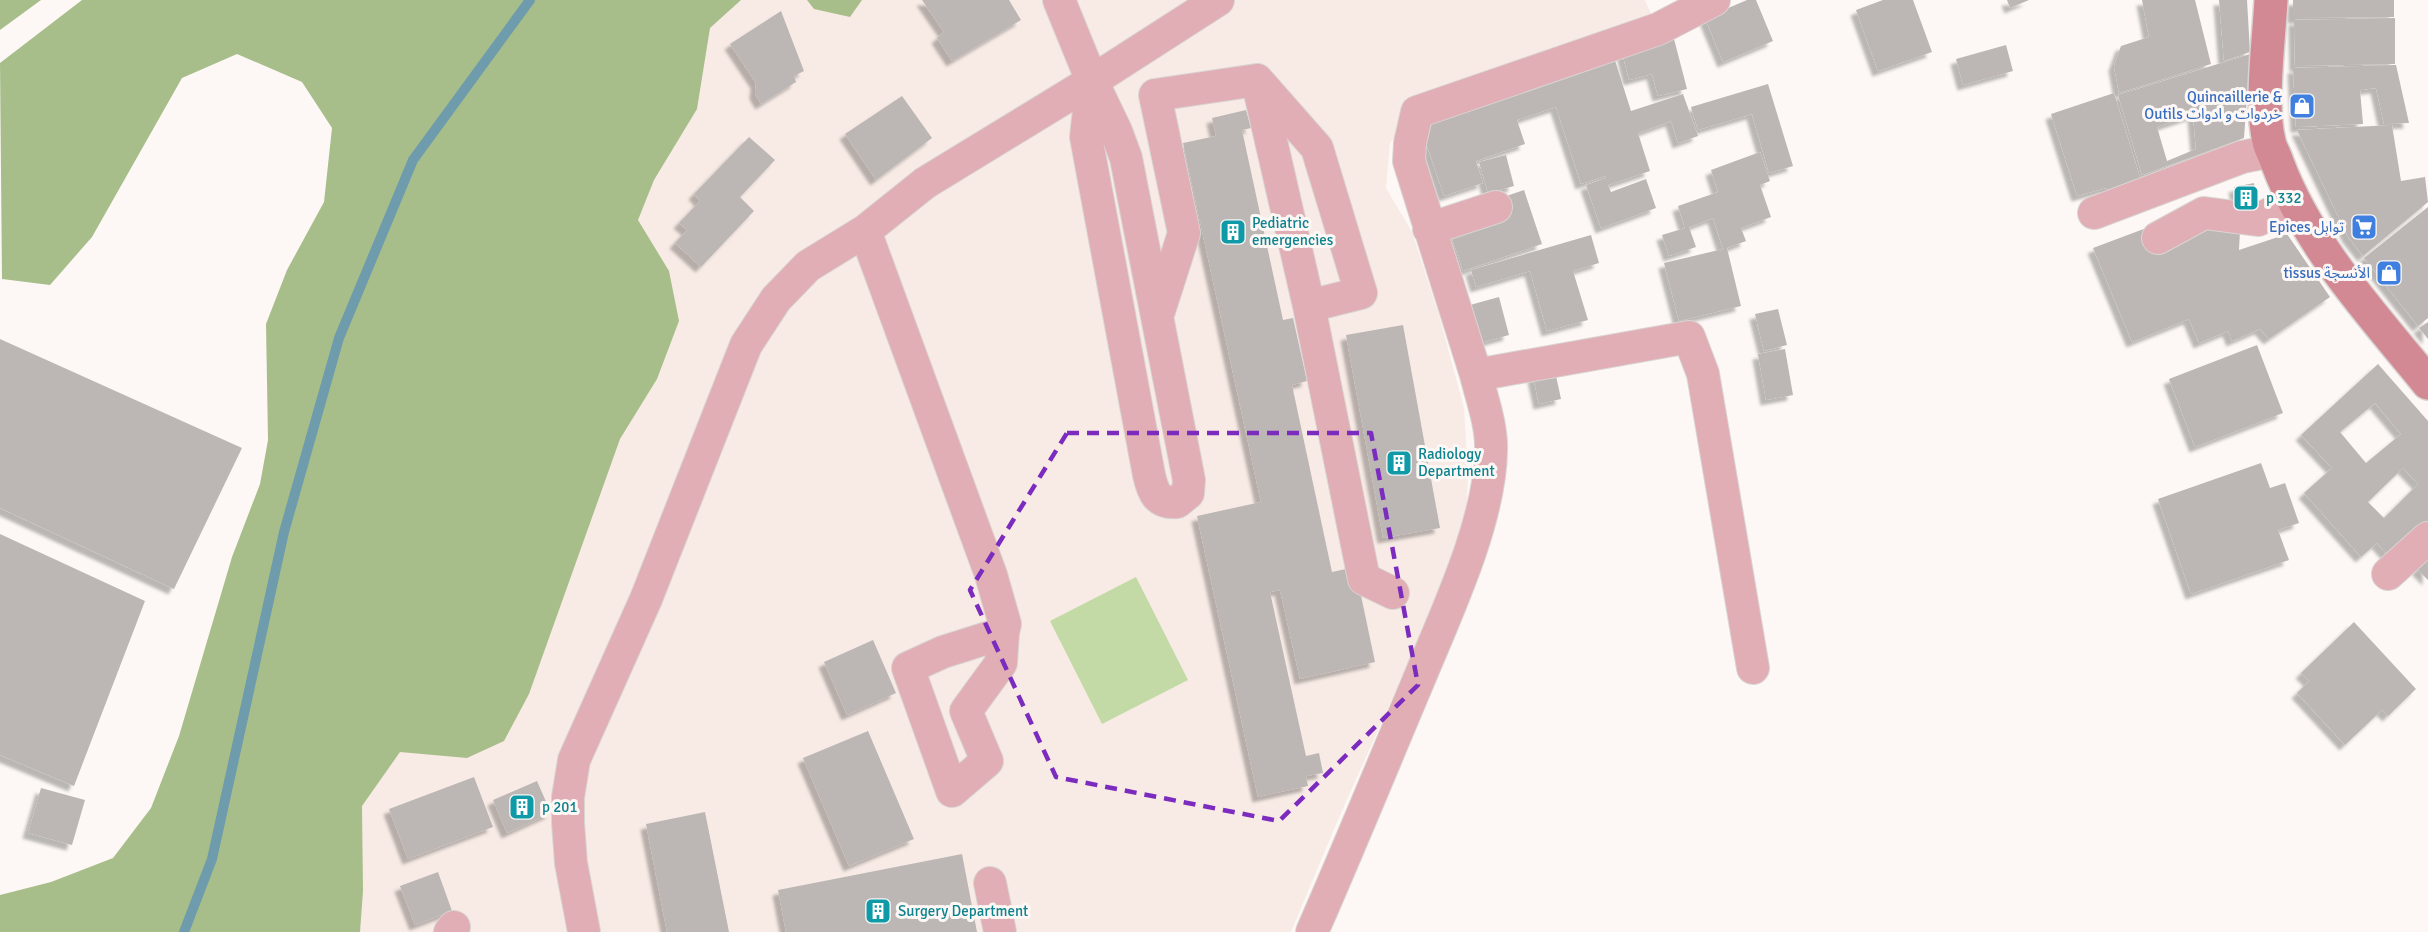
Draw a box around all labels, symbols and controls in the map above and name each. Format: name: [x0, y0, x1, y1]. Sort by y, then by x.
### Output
place label: Quincaillerie & Outils خردوات و ادوات: [2144, 88, 2283, 123]
shop icon: Quincaillerie & Outils خردوات و ادوات: [2287, 91, 2317, 121]
building icon: p 332: [2231, 183, 2261, 213]
place label: p 332: [2266, 189, 2302, 207]
supermarket icon: Epices توابل: [2349, 212, 2379, 242]
place label: Pediatric emergencies: [1252, 214, 1334, 249]
building icon: Pediatric emergencies: [1218, 217, 1248, 247]
place label: Epices توابل: [2269, 218, 2344, 236]
shop icon: tissus الأنسجة: [2374, 258, 2404, 288]
place label: tissus الأنسجة: [2283, 264, 2370, 282]
place label: Radiology Department: [1418, 445, 1495, 480]
building icon: Radiology Department: [1384, 448, 1414, 478]
building icon: p 201: [507, 792, 537, 822]
place label: p 201: [542, 798, 578, 816]
building icon: Surgery Department: [863, 896, 893, 926]
place label: Surgery Department: [898, 902, 1028, 920]

